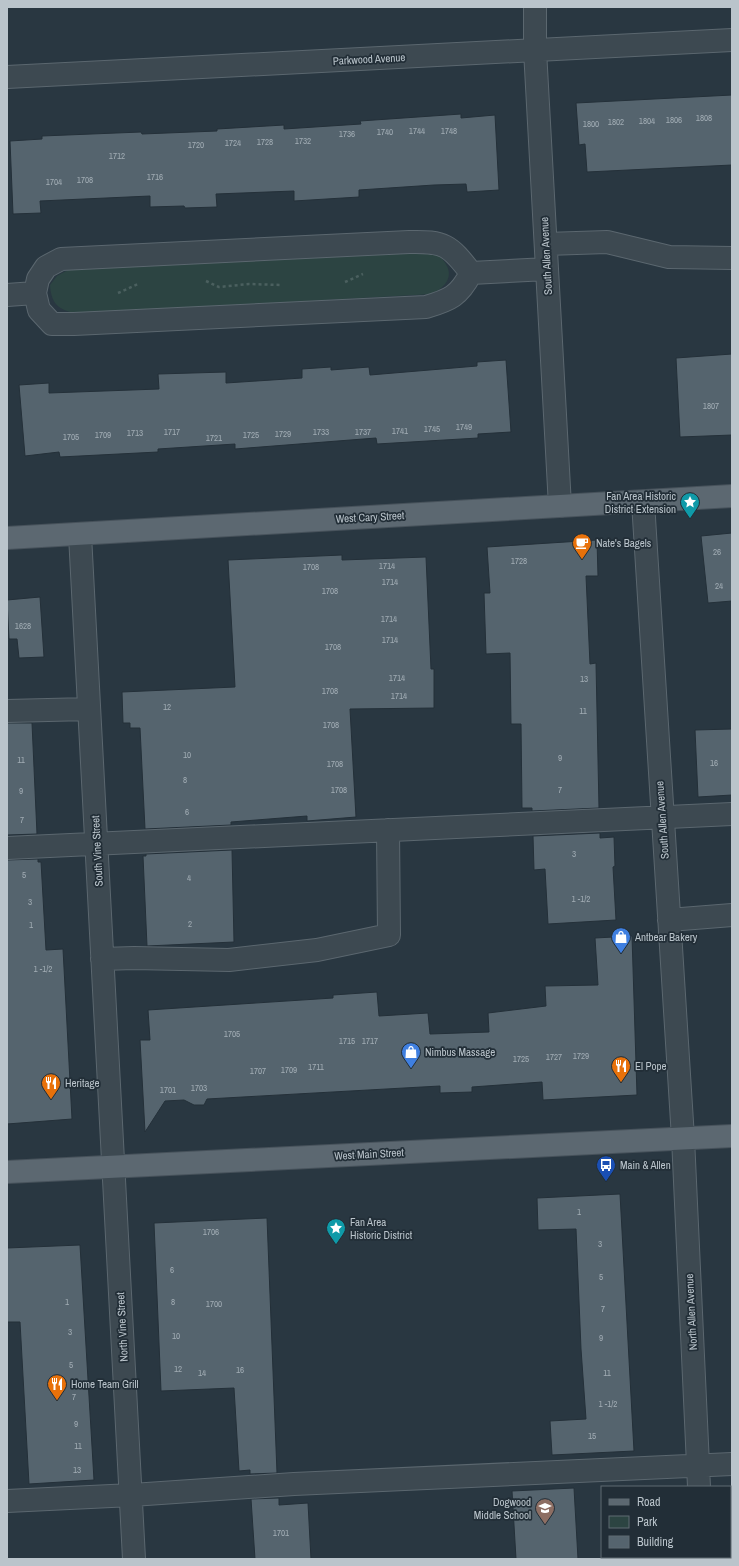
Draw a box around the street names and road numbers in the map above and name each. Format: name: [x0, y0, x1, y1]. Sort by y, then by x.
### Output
street label: Parkwood Avenue: [332, 50, 406, 68]
street label: South Allen Avenue: [537, 217, 555, 295]
street label: West Cary Street: [335, 508, 405, 526]
street label: South Allen Avenue: [652, 781, 672, 859]
street label: South Vine Street: [88, 815, 106, 887]
street label: West Main Street: [334, 1145, 405, 1163]
street label: North Allen Avenue: [682, 1273, 700, 1351]
street label: North Vine Street: [113, 1291, 131, 1362]

